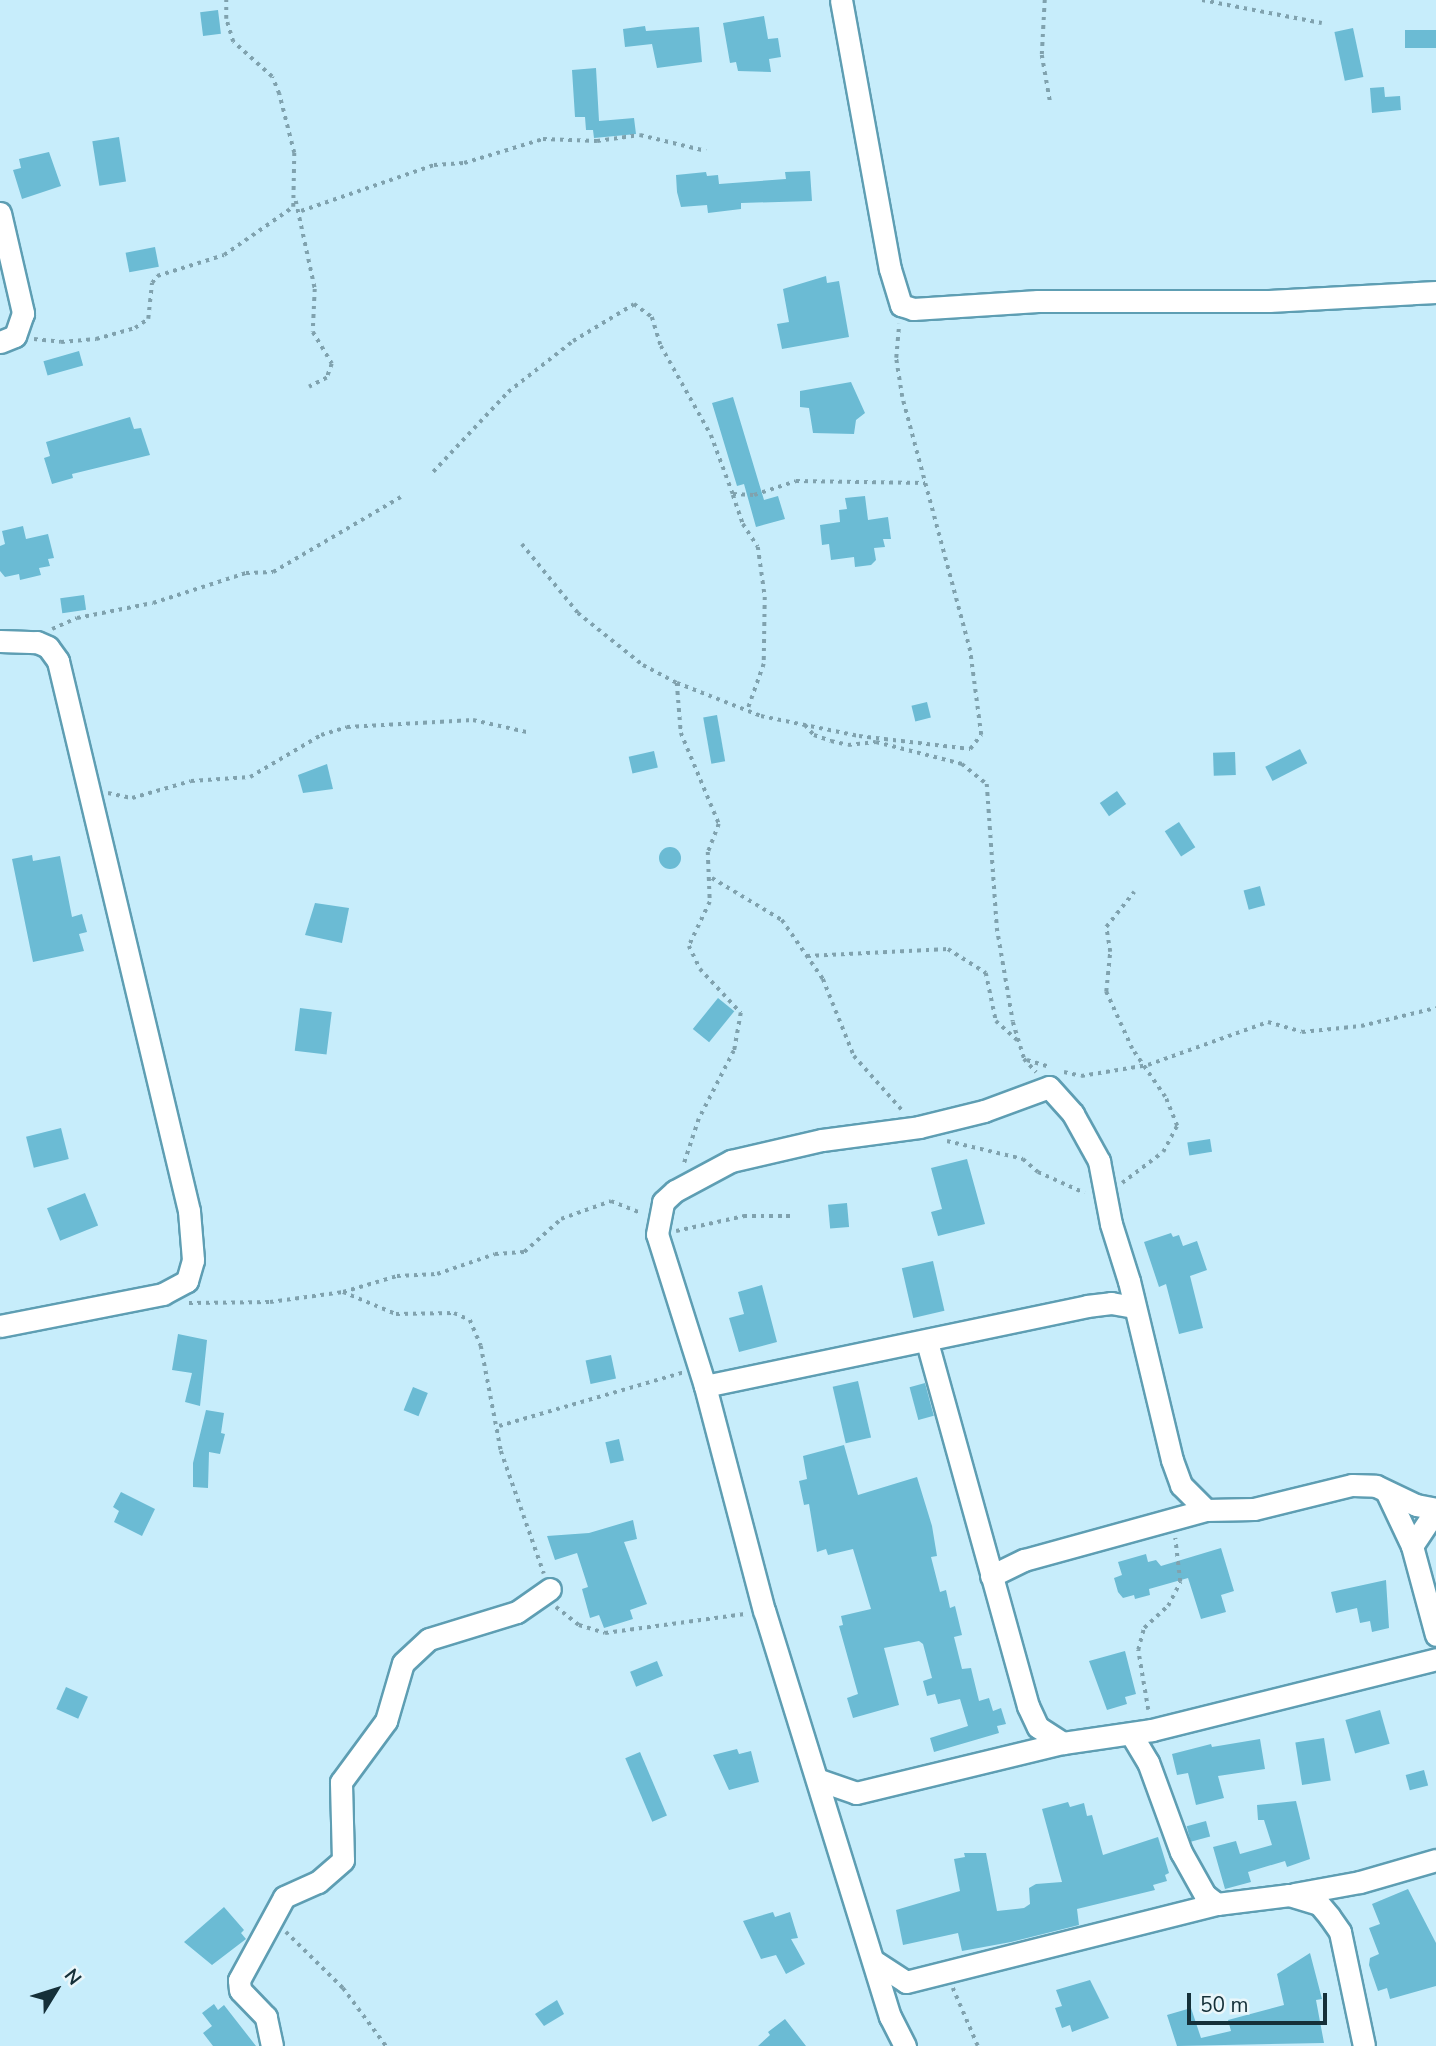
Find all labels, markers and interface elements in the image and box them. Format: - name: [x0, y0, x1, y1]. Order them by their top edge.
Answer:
- north arrow: [21, 1955, 91, 2025]
- text: N: [58, 1963, 87, 1991]
- scale bar: [1191, 1980, 1331, 2024]
- text: 50 m: [1200, 1991, 1249, 2019]

